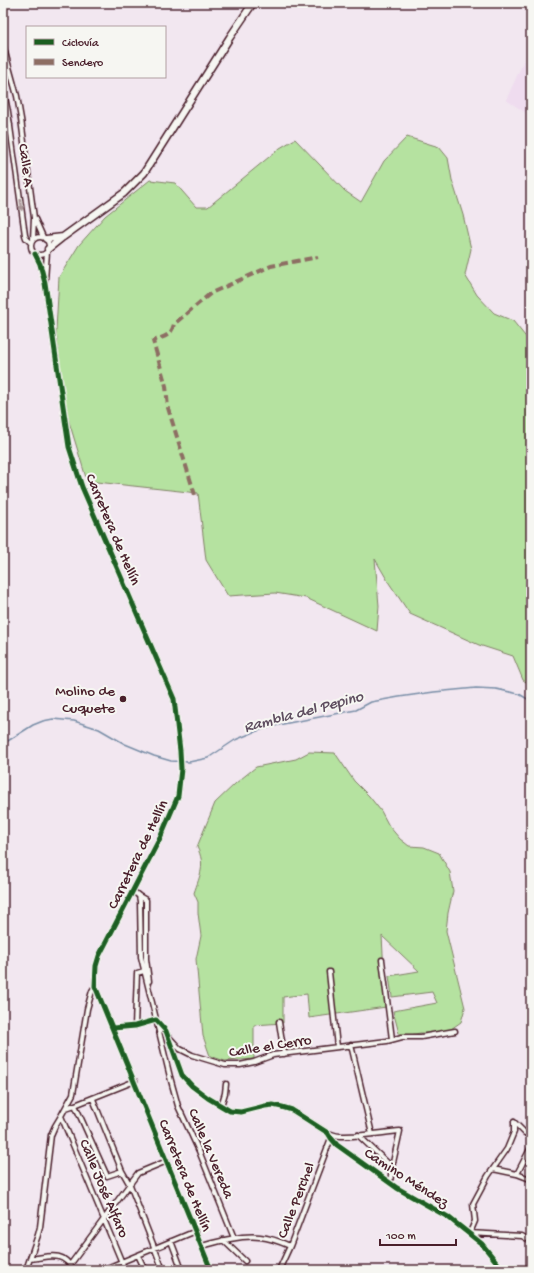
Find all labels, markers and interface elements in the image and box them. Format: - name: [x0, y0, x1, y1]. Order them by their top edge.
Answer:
- legend: [26, 26, 166, 78]
- text: Ciclovía: [62, 37, 99, 51]
- text: Sendero: [62, 57, 103, 71]
- street label: Calle A: [13, 143, 37, 189]
- one-way arrow: [18, 199, 24, 211]
- street label: Carretera de Hellín: [81, 471, 144, 588]
- place label: Molino de Cuquete: [55, 683, 115, 718]
- water label: Rambla del Pepino: [242, 688, 366, 738]
- marker: Molino de Cuquete: [118, 694, 128, 704]
- street label: Carretera de Hellín: [105, 797, 173, 912]
- street label: Calle el Cerro: [228, 1032, 313, 1062]
- street label: Calle la Vereda: [183, 1106, 237, 1202]
- street label: Carretera de Hellín: [153, 1117, 215, 1234]
- street label: Calle José Alfaro: [74, 1137, 132, 1241]
- street label: Camino Méndez: [360, 1145, 452, 1213]
- street label: Calle Perchel: [274, 1160, 320, 1241]
- scale bar: [380, 1221, 456, 1247]
- text: 100 m: [385, 1230, 416, 1244]

